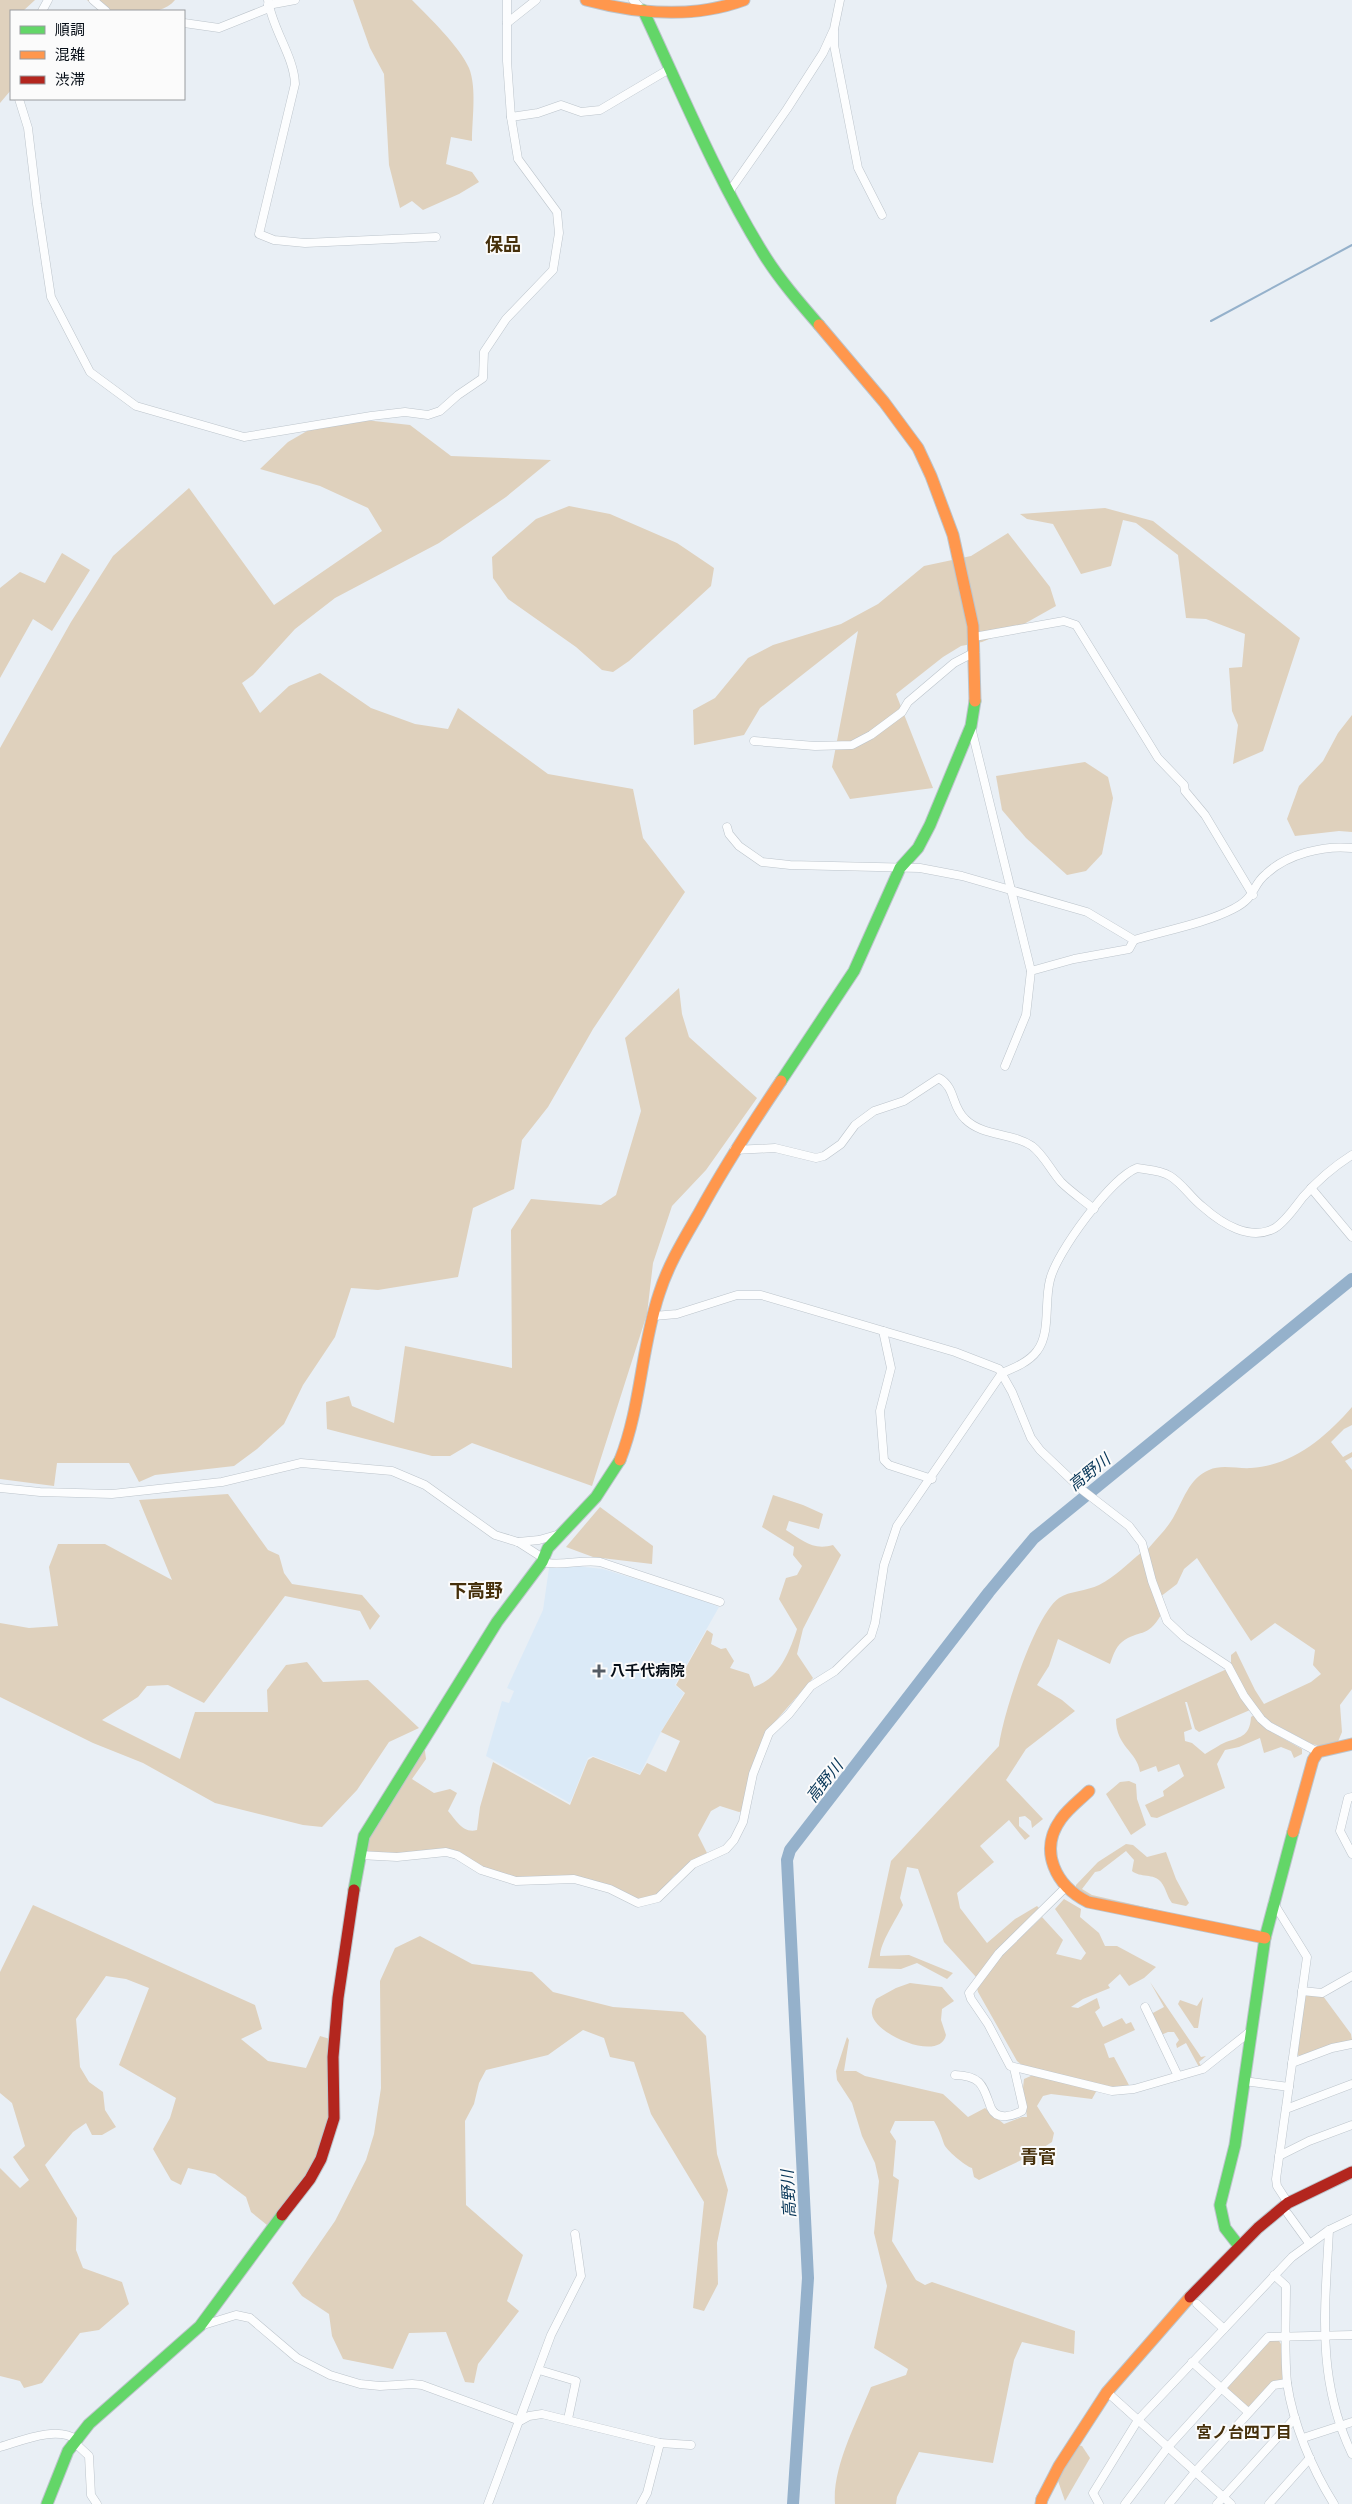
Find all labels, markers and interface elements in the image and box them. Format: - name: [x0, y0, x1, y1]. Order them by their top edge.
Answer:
- legend: [10, 10, 185, 100]
- text: 順調: [55, 21, 85, 39]
- text: 混雑: [55, 46, 85, 64]
- text: 渋滞: [55, 71, 85, 89]
- district label: 保品: [485, 234, 521, 256]
- water label: 高野川: [1065, 1449, 1116, 1496]
- district label: 下高野: [449, 1580, 503, 1602]
- place label: 八千代病院: [610, 1662, 685, 1680]
- marker: 八千代病院: [592, 1664, 606, 1678]
- water label: 高野川: [802, 1755, 849, 1807]
- district label: 青菅: [1020, 2146, 1056, 2168]
- water label: 高野川: [778, 2167, 800, 2218]
- district label: 宮ノ台四丁目: [1196, 2423, 1292, 2443]

